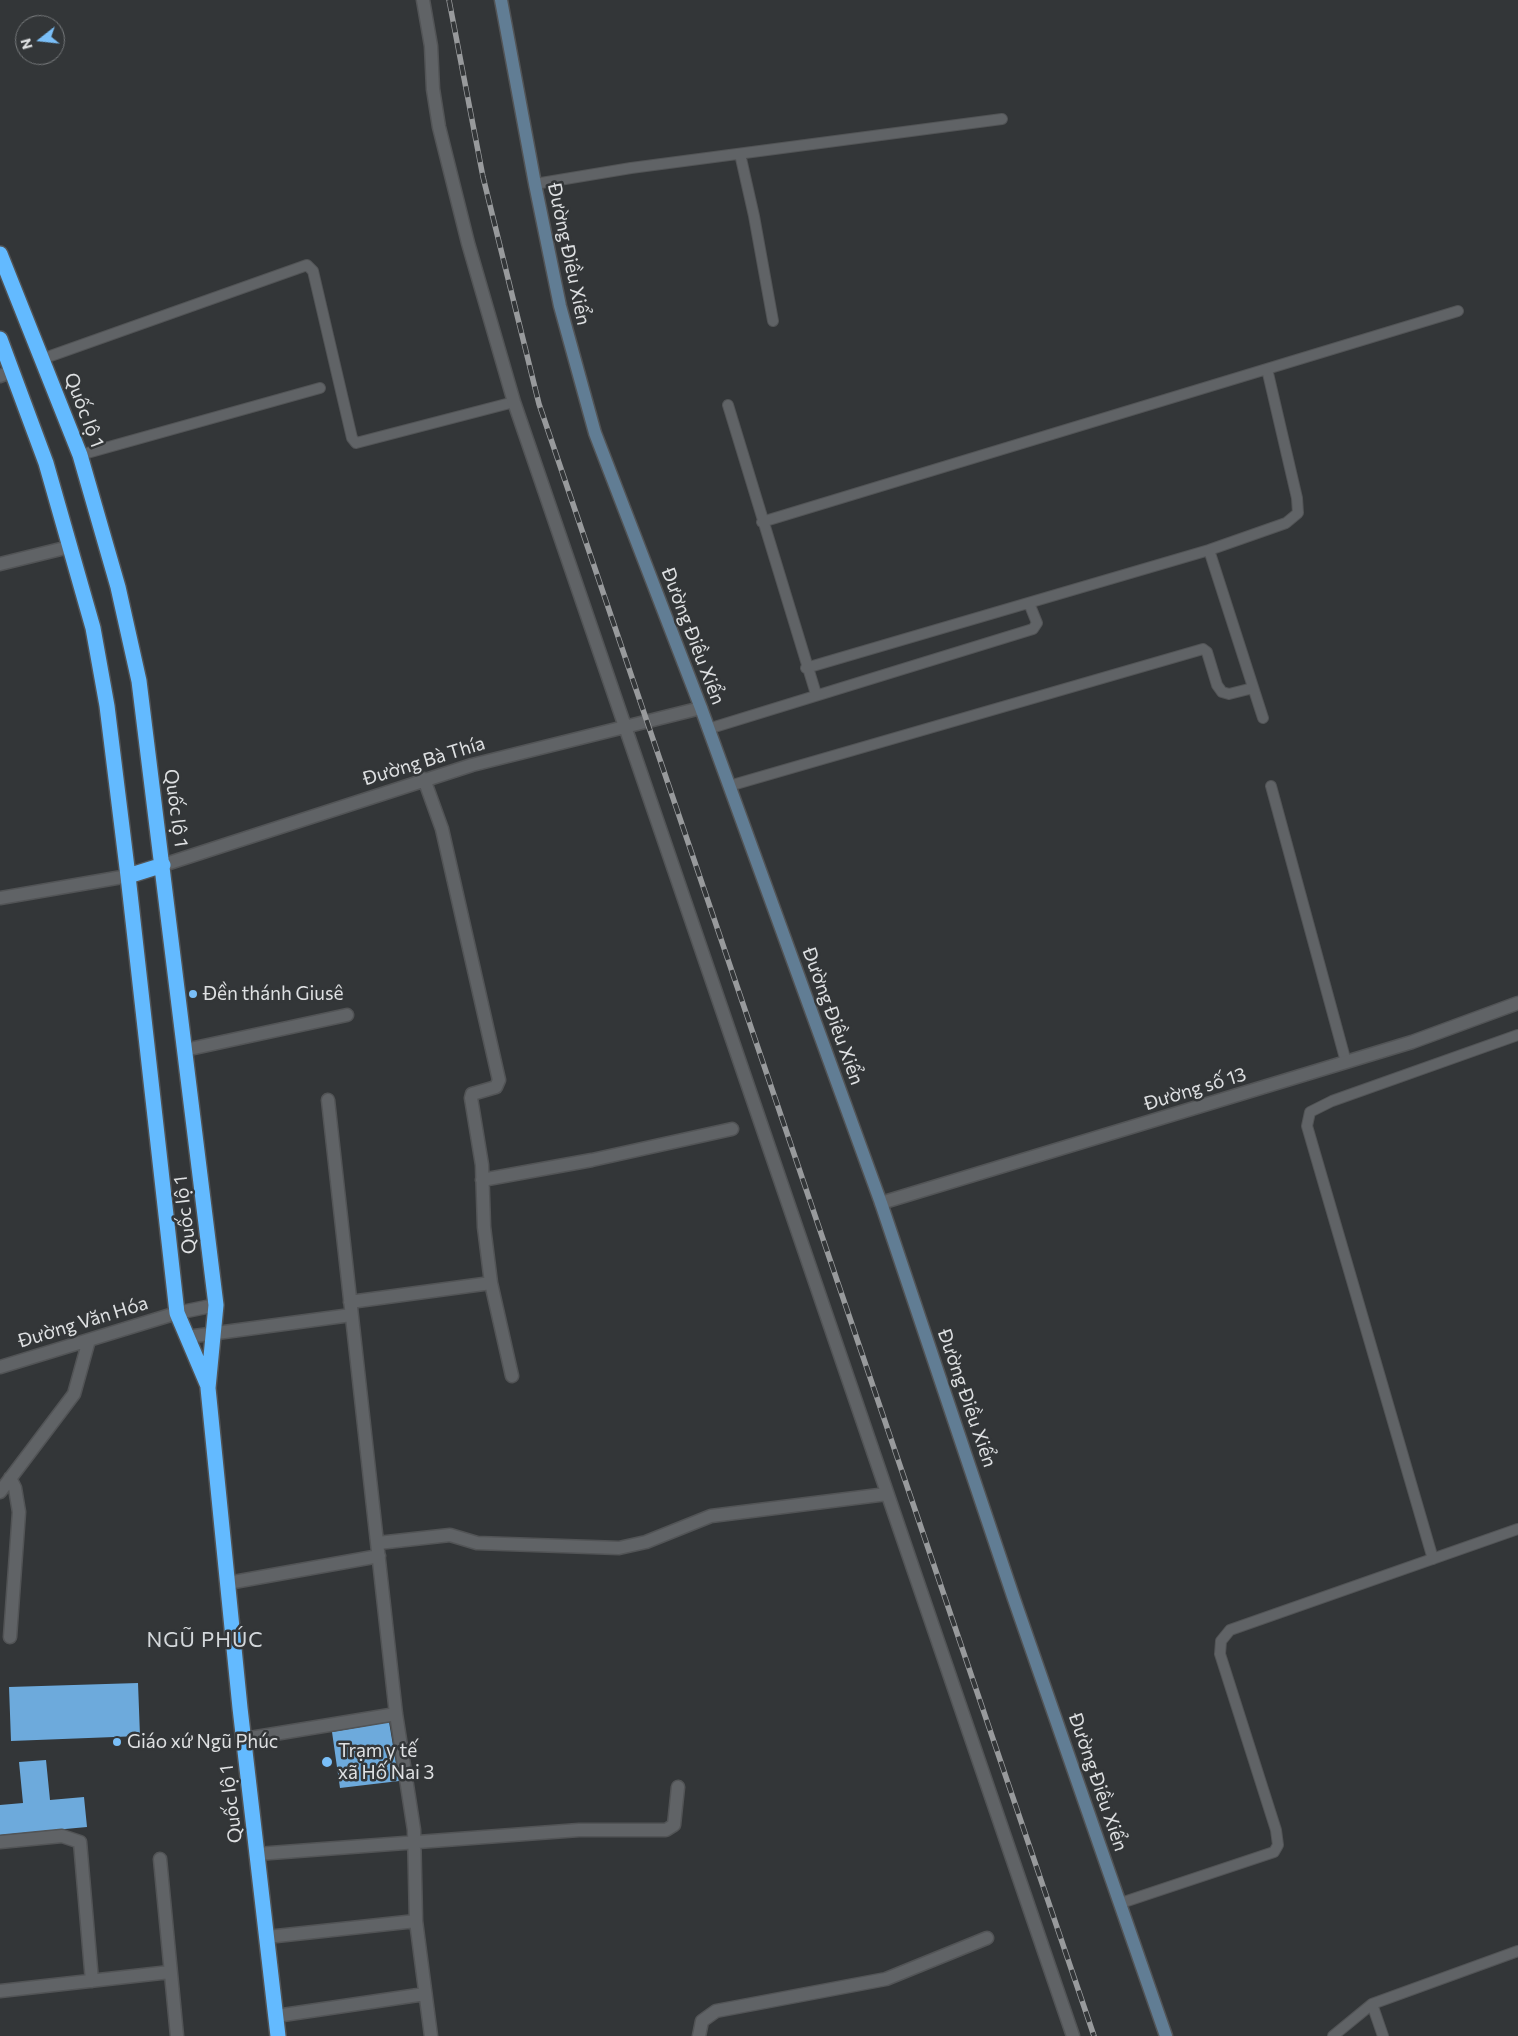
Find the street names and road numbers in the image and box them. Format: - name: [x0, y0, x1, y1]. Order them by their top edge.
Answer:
- street label: Đường Điều Xiển: [543, 181, 595, 327]
- street label: Quốc lộ 1: [59, 369, 109, 451]
- street label: Đường Điều Xiển: [656, 564, 730, 708]
- street label: Đường Bà Thía: [360, 732, 488, 790]
- street label: Quốc lộ 1: [159, 768, 193, 848]
- street label: Đường Điều Xiển: [798, 944, 868, 1088]
- street label: Đường số 13: [1141, 1063, 1249, 1115]
- street label: Quốc lộ 1: [169, 1175, 201, 1255]
- street label: Đường Văn Hóa: [15, 1291, 151, 1353]
- street label: Đường Điều Xiển: [933, 1326, 1001, 1470]
- street label: Đường Điều Xiển: [1064, 1710, 1132, 1854]
- street label: Quốc lộ 1: [215, 1764, 247, 1844]

